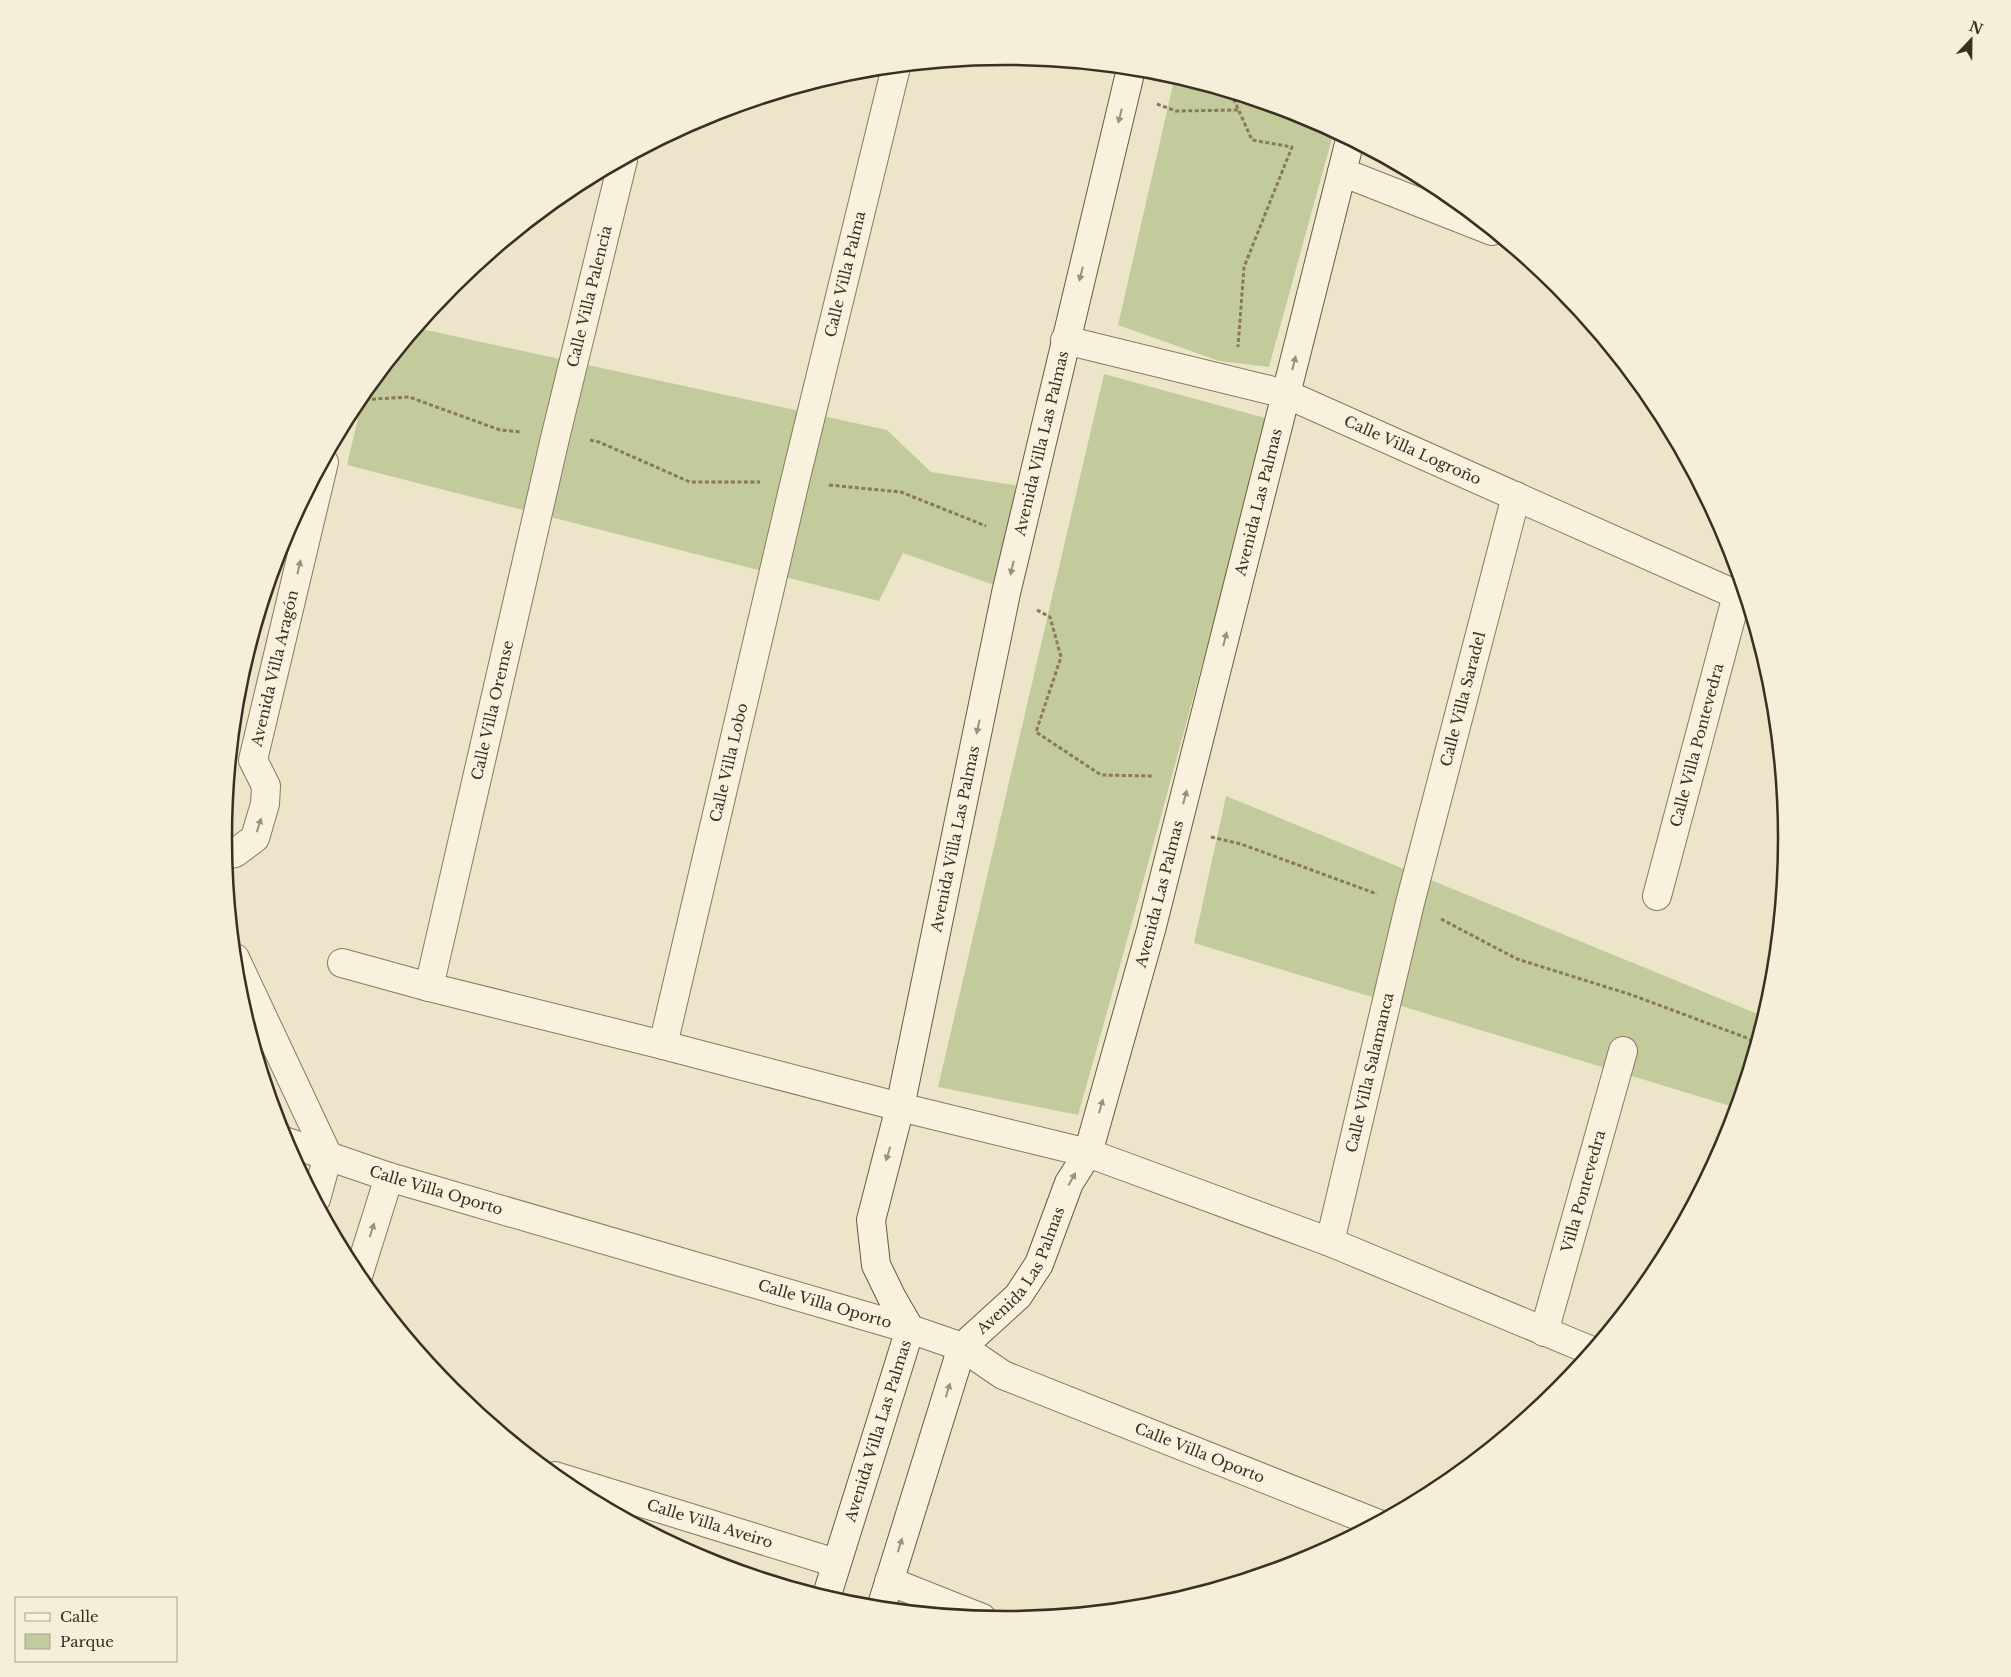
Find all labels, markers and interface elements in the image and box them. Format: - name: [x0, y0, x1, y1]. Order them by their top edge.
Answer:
- north arrow: [1946, 15, 1996, 65]
- text: N: [1966, 17, 1985, 39]
- one-way arrow: [1116, 109, 1124, 124]
- street label: Calle Villa Palma: [820, 208, 870, 339]
- street label: Calle Villa Palencia: [563, 223, 616, 369]
- one-way arrow: [1077, 266, 1085, 281]
- street label: Avenida Villa Las Palmas: [1010, 349, 1073, 539]
- one-way arrow: [1290, 355, 1298, 370]
- street label: Calle Villa Logroño: [1341, 411, 1484, 489]
- street label: Avenida Las Palmas: [1230, 426, 1286, 579]
- one-way arrow: [295, 559, 303, 574]
- one-way arrow: [1008, 561, 1016, 576]
- street label: Avenida Villa Aragón: [246, 588, 302, 749]
- street label: Calle Villa Saradel: [1436, 629, 1489, 768]
- one-way arrow: [1221, 632, 1229, 647]
- street label: Calle Villa Oremse: [467, 638, 517, 782]
- street label: Calle Villa Pontevedra: [1666, 661, 1728, 829]
- street label: Calle Villa Lobo: [705, 701, 752, 824]
- one-way arrow: [974, 720, 982, 736]
- street label: Avenida Villa Las Palmas: [926, 744, 983, 935]
- one-way arrow: [1181, 789, 1189, 804]
- one-way arrow: [255, 817, 263, 832]
- street label: Avenida Las Palmas: [1131, 818, 1187, 970]
- street label: Calle Villa Salamanca: [1341, 990, 1398, 1154]
- one-way arrow: [1097, 1098, 1105, 1113]
- street label: Villa Pontevedra: [1557, 1127, 1609, 1256]
- one-way arrow: [883, 1147, 891, 1162]
- street label: Calle Villa Oporto: [367, 1161, 505, 1219]
- one-way arrow: [1067, 1173, 1076, 1186]
- street label: Avenida Las Palmas: [972, 1204, 1068, 1339]
- one-way arrow: [369, 1222, 377, 1237]
- street label: Calle Villa Oporto: [756, 1275, 894, 1332]
- street label: Avenida Villa Las Palmas: [840, 1337, 915, 1525]
- one-way arrow: [945, 1382, 953, 1397]
- street label: Calle Villa Oporto: [1132, 1418, 1268, 1487]
- street label: Calle Villa Aveiro: [645, 1495, 775, 1552]
- one-way arrow: [897, 1537, 905, 1552]
- legend: [15, 1597, 178, 1662]
- text: Calle: [60, 1607, 99, 1626]
- text: Parque: [60, 1632, 114, 1651]

